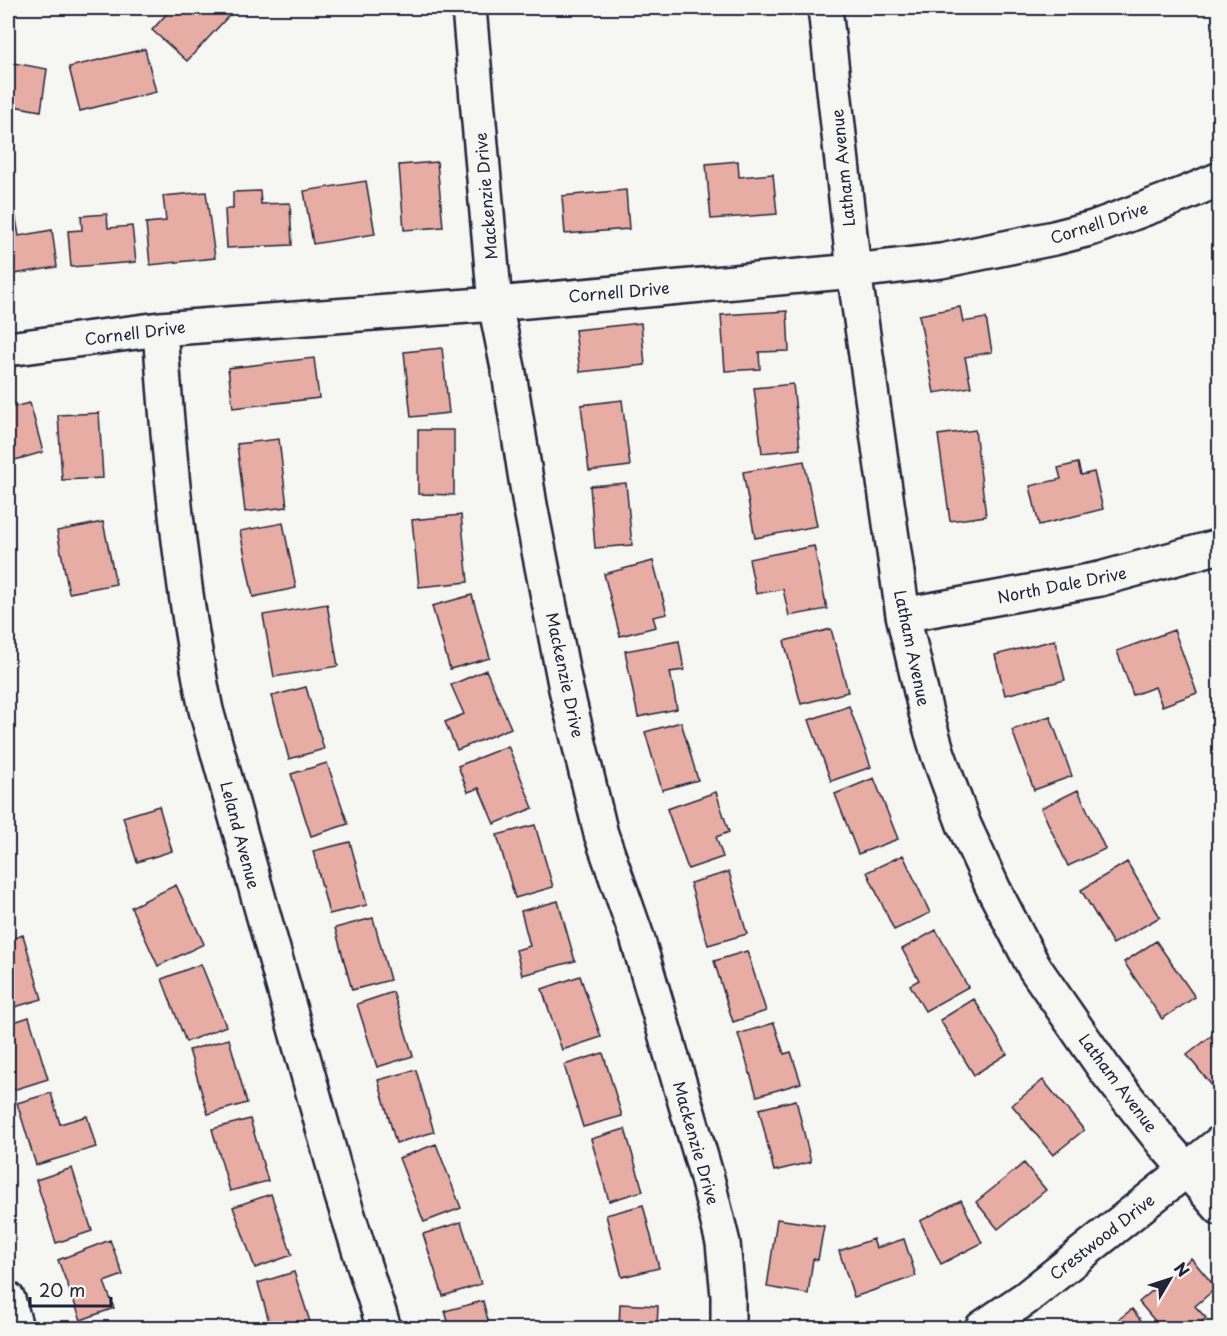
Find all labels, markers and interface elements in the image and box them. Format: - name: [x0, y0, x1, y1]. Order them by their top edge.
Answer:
- street label: Latham Avenue: [824, 108, 860, 228]
- street label: Mackenzie Drive: [468, 132, 503, 261]
- street label: Cornell Drive: [1047, 195, 1151, 249]
- street label: Cornell Drive: [567, 275, 670, 307]
- street label: Cornell Drive: [83, 314, 187, 350]
- street label: North Dale Drive: [995, 560, 1128, 608]
- street label: Latham Avenue: [889, 588, 937, 708]
- street label: Mackenzie Drive: [541, 610, 591, 740]
- street label: Leland Avenue: [215, 778, 267, 891]
- street label: Latham Avenue: [1074, 1028, 1164, 1137]
- street label: Mackenzie Drive: [668, 1078, 726, 1207]
- street label: Crestwood Drive: [1044, 1187, 1159, 1285]
- north arrow: [1140, 1249, 1200, 1309]
- text: N: [1169, 1256, 1196, 1281]
- scale bar: [30, 1270, 111, 1308]
- text: 20 m: [39, 1276, 85, 1303]

